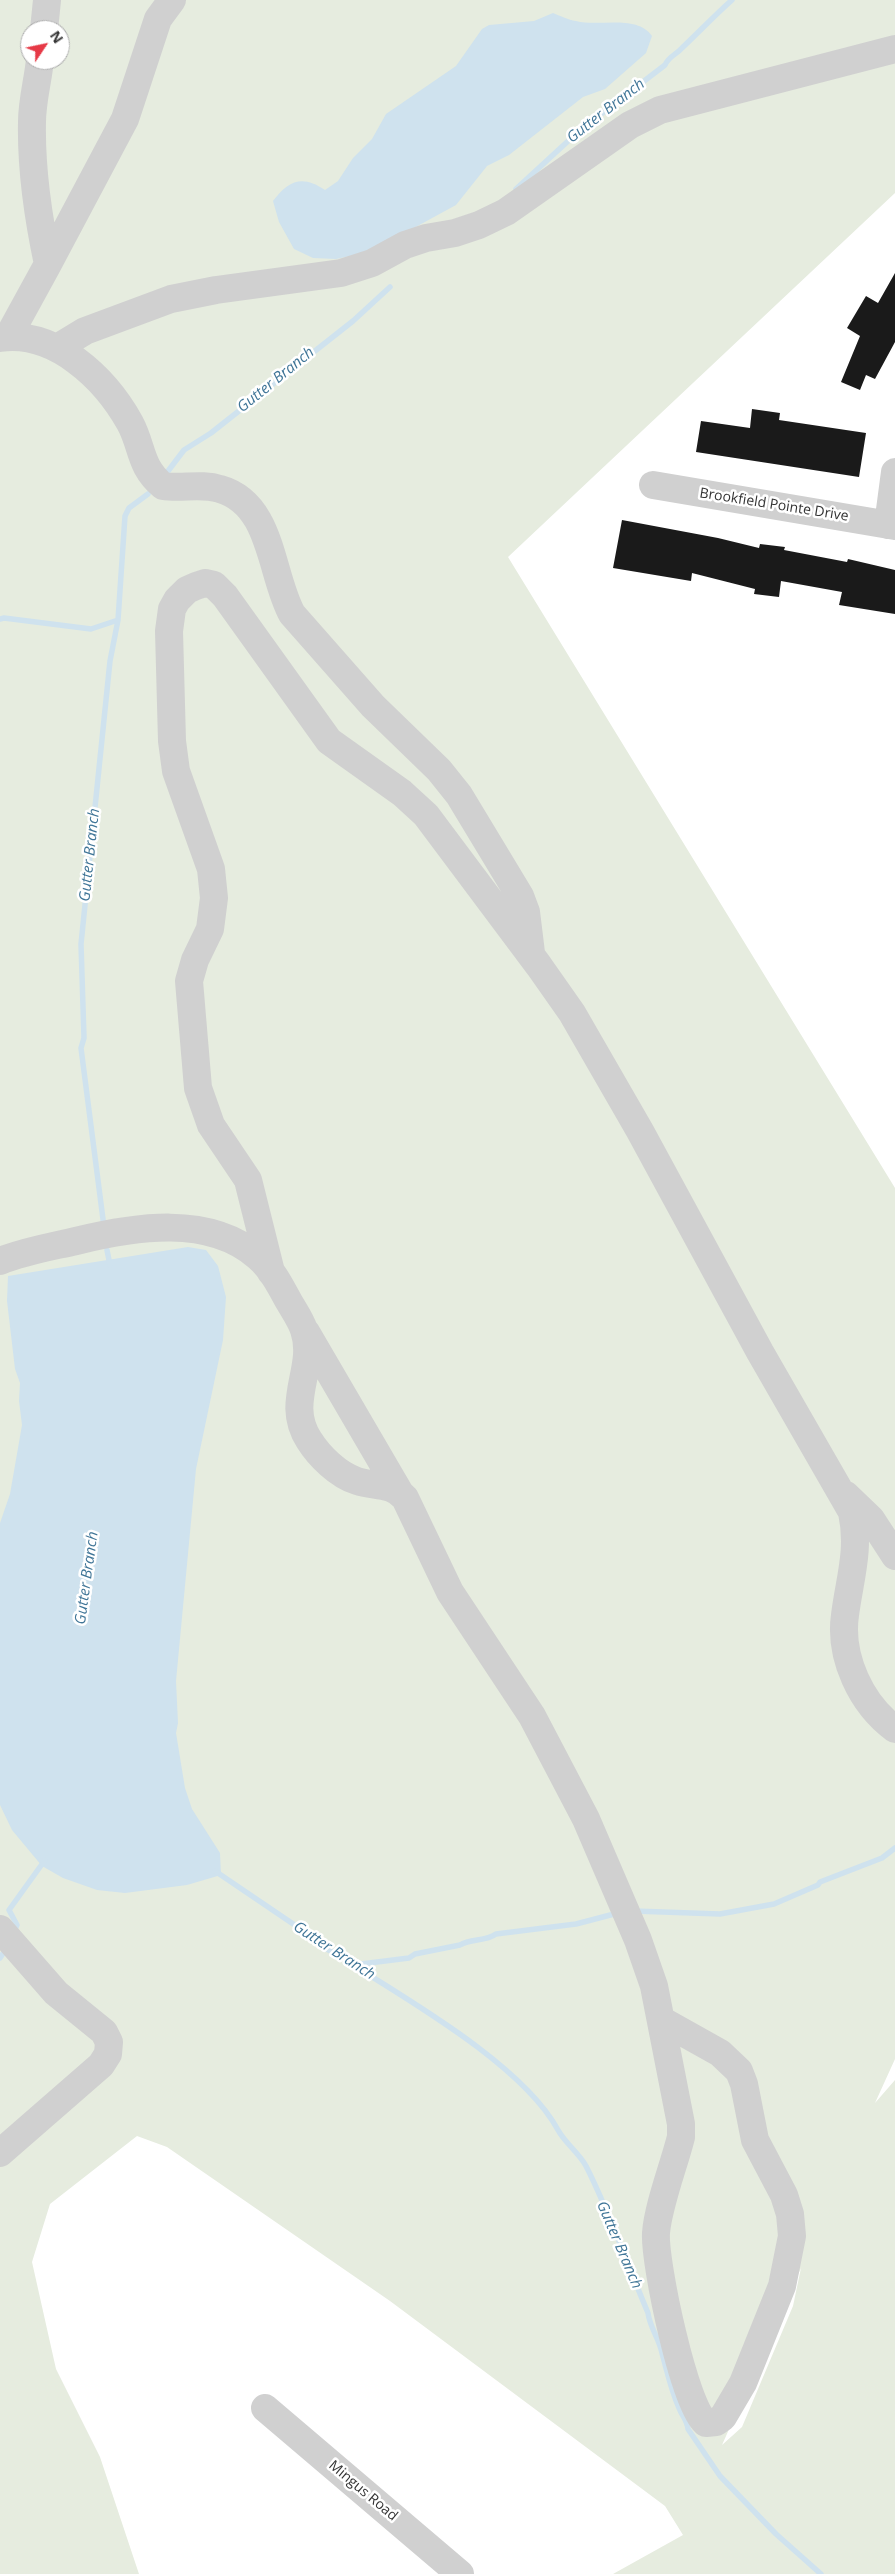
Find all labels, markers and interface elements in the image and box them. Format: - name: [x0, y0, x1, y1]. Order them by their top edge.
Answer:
- north arrow: [20, 20, 70, 70]
- text: N: [46, 27, 68, 47]
- water label: Gutter Branch: [564, 75, 648, 147]
- water label: Gutter Branch: [234, 344, 318, 416]
- street label: Brookfield Pointe Drive: [698, 485, 850, 525]
- water label: Gutter Branch: [76, 808, 104, 902]
- water label: Gutter Branch: [72, 1530, 102, 1626]
- water label: Gutter Branch: [290, 1918, 378, 1984]
- water label: Gutter Branch: [592, 2198, 646, 2292]
- street label: Mingus Road: [325, 2457, 401, 2525]

